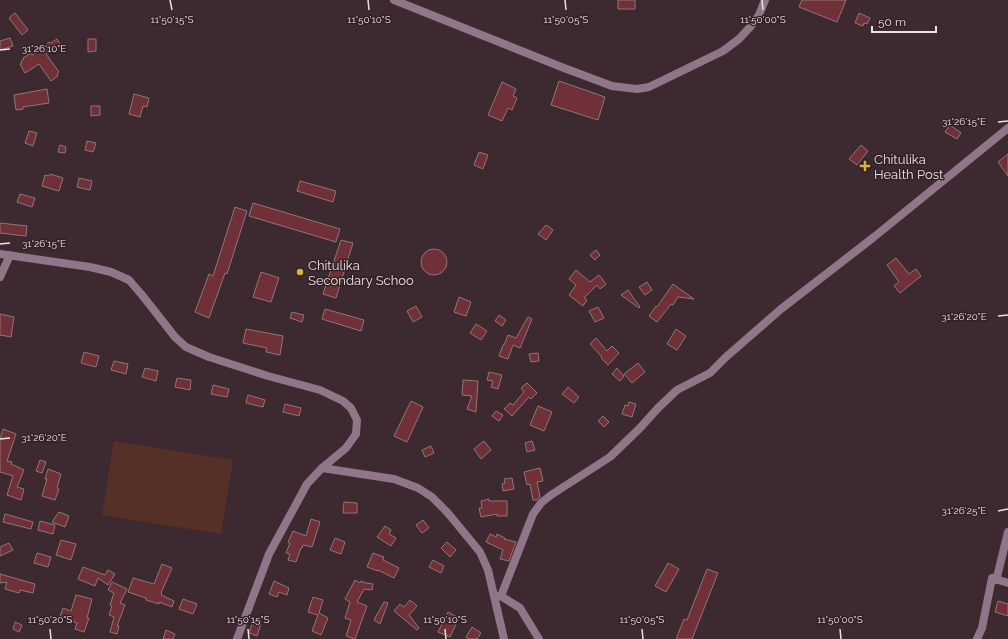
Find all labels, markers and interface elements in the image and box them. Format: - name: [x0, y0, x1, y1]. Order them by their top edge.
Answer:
- scale bar: [872, 8, 936, 34]
- text: 11°50'15"S: [150, 14, 194, 25]
- text: 11°50'10"S: [347, 14, 391, 25]
- text: 11°50'05"S: [544, 14, 588, 25]
- text: 11°50'00"S: [740, 14, 786, 25]
- text: 50 m: [878, 15, 906, 29]
- text: 31°26'10"E: [22, 43, 66, 54]
- text: 31°26'15"E: [942, 116, 986, 127]
- place label: Chitulika Health Post: [874, 152, 944, 182]
- marker: Chitulika Health Post: [859, 160, 871, 172]
- text: 31°26'15"E: [22, 238, 66, 249]
- place label: Chitulika Secondary Schoo: [308, 258, 414, 288]
- marker: Chitulika Secondary Schoo: [295, 267, 305, 277]
- text: 31°26'20"E: [941, 311, 987, 322]
- text: 31°26'20"E: [21, 432, 67, 443]
- text: 31°26'25"E: [942, 505, 986, 516]
- text: 11°50'20"S: [28, 614, 72, 625]
- text: 11°50'15"S: [226, 614, 270, 625]
- text: 11°50'10"S: [423, 614, 467, 625]
- text: 11°50'05"S: [620, 614, 664, 625]
- text: 11°50'00"S: [817, 614, 863, 625]

